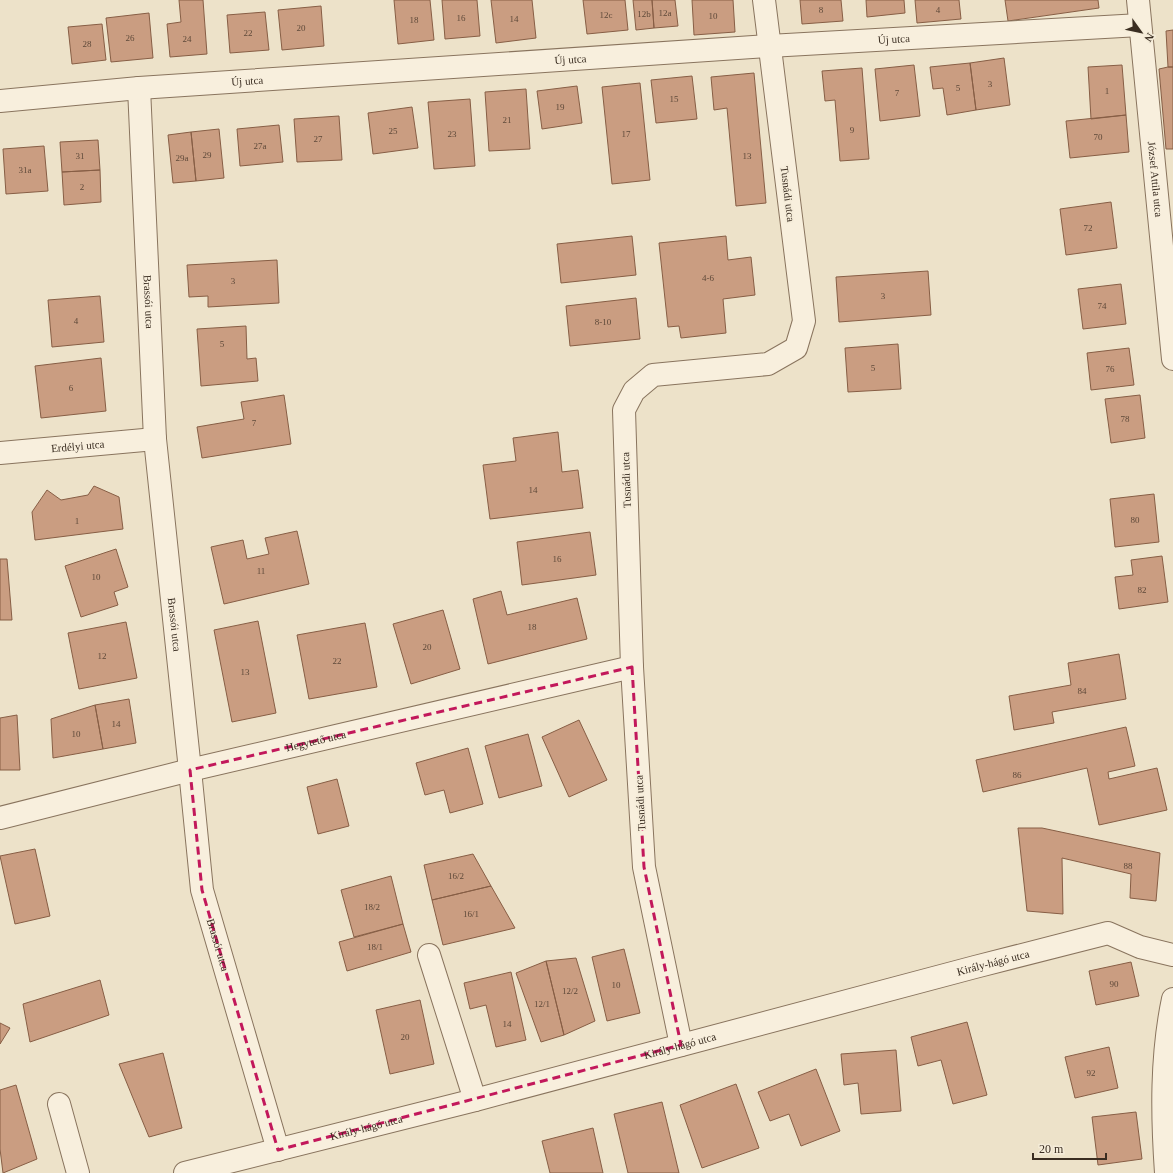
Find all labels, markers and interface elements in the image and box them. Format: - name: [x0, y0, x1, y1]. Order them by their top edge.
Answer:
- house number: 8: [819, 5, 824, 15]
- house number: 4: [936, 5, 941, 15]
- house number: 12a: [659, 8, 672, 18]
- house number: 12b: [637, 9, 651, 19]
- house number: 12c: [600, 10, 613, 20]
- house number: 10: [709, 11, 718, 21]
- north arrow: [1121, 12, 1161, 52]
- house number: 16: [457, 13, 466, 23]
- house number: 14: [510, 14, 519, 24]
- house number: 18: [410, 15, 419, 25]
- house number: 20: [297, 23, 306, 33]
- house number: 22: [244, 28, 253, 38]
- text: N: [1142, 31, 1157, 44]
- street label: Új utca: [877, 32, 910, 46]
- house number: 26: [126, 33, 135, 43]
- house number: 24: [183, 34, 192, 44]
- house number: 28: [83, 39, 92, 49]
- street label: Új utca: [554, 52, 587, 66]
- street label: Új utca: [231, 74, 264, 88]
- house number: 3: [988, 79, 993, 89]
- house number: 5: [956, 83, 961, 93]
- house number: 1: [1105, 86, 1109, 96]
- house number: 7: [895, 88, 900, 98]
- house number: 15: [670, 94, 679, 104]
- house number: 19: [556, 102, 565, 112]
- house number: 21: [503, 115, 512, 125]
- house number: 9: [850, 125, 855, 135]
- house number: 25: [389, 126, 398, 136]
- house number: 23: [448, 129, 457, 139]
- house number: 17: [622, 129, 631, 139]
- house number: 70: [1094, 132, 1103, 142]
- house number: 27: [314, 134, 323, 144]
- house number: 27a: [254, 141, 267, 151]
- street label: József Attila utca: [1146, 141, 1165, 218]
- house number: 29: [203, 150, 212, 160]
- house number: 31: [76, 151, 85, 161]
- house number: 13: [743, 151, 752, 161]
- house number: 29a: [176, 153, 189, 163]
- house number: 31a: [19, 165, 32, 175]
- street label: Tusnádi utca: [779, 165, 797, 223]
- house number: 2: [80, 182, 84, 192]
- house number: 72: [1084, 223, 1093, 233]
- house number: 4-6: [702, 273, 714, 283]
- street label: Brassói utca: [142, 274, 156, 329]
- house number: 3: [231, 276, 236, 286]
- house number: 3: [881, 291, 886, 301]
- house number: 74: [1098, 301, 1107, 311]
- house number: 4: [74, 316, 79, 326]
- house number: 8-10: [595, 317, 612, 327]
- house number: 5: [220, 339, 225, 349]
- house number: 5: [871, 363, 876, 373]
- house number: 76: [1106, 364, 1115, 374]
- house number: 6: [69, 383, 74, 393]
- house number: 78: [1121, 414, 1130, 424]
- house number: 7: [252, 418, 257, 428]
- street label: Erdélyi utca: [50, 438, 105, 454]
- street label: Tusnádi utca: [619, 452, 633, 508]
- house number: 14: [529, 485, 538, 495]
- house number: 80: [1131, 515, 1140, 525]
- house number: 1: [75, 516, 79, 526]
- house number: 16: [553, 554, 562, 564]
- house number: 11: [257, 566, 265, 576]
- house number: 10: [92, 572, 101, 582]
- house number: 82: [1138, 585, 1147, 595]
- street label: Brassói utca: [166, 597, 183, 652]
- house number: 18: [528, 622, 537, 632]
- house number: 20: [423, 642, 432, 652]
- house number: 12: [98, 651, 107, 661]
- house number: 22: [333, 656, 342, 666]
- house number: 13: [241, 667, 250, 677]
- house number: 84: [1078, 686, 1087, 696]
- house number: 14: [112, 719, 121, 729]
- street label: Hegytető utca: [284, 728, 347, 754]
- house number: 10: [72, 729, 81, 739]
- house number: 86: [1013, 770, 1022, 780]
- street label: Tusnádi utca: [633, 775, 647, 831]
- house number: 88: [1124, 861, 1133, 871]
- house number: 16/2: [448, 871, 464, 881]
- house number: 18/2: [364, 902, 380, 912]
- house number: 16/1: [463, 909, 479, 919]
- street label: Brassói utca: [205, 917, 231, 973]
- house number: 18/1: [367, 942, 383, 952]
- street label: Király-hágó utca: [956, 947, 1031, 978]
- house number: 90: [1110, 979, 1119, 989]
- house number: 10: [612, 980, 621, 990]
- house number: 12/2: [562, 986, 578, 996]
- house number: 12/1: [534, 999, 550, 1009]
- house number: 14: [503, 1019, 512, 1029]
- street label: Király-hágó utca: [642, 1030, 717, 1061]
- house number: 20: [401, 1032, 410, 1042]
- house number: 92: [1087, 1068, 1096, 1078]
- street label: Király-hágó utca: [329, 1112, 404, 1142]
- scale bar: [1033, 1135, 1106, 1161]
- text: 20 m: [1039, 1142, 1064, 1156]

